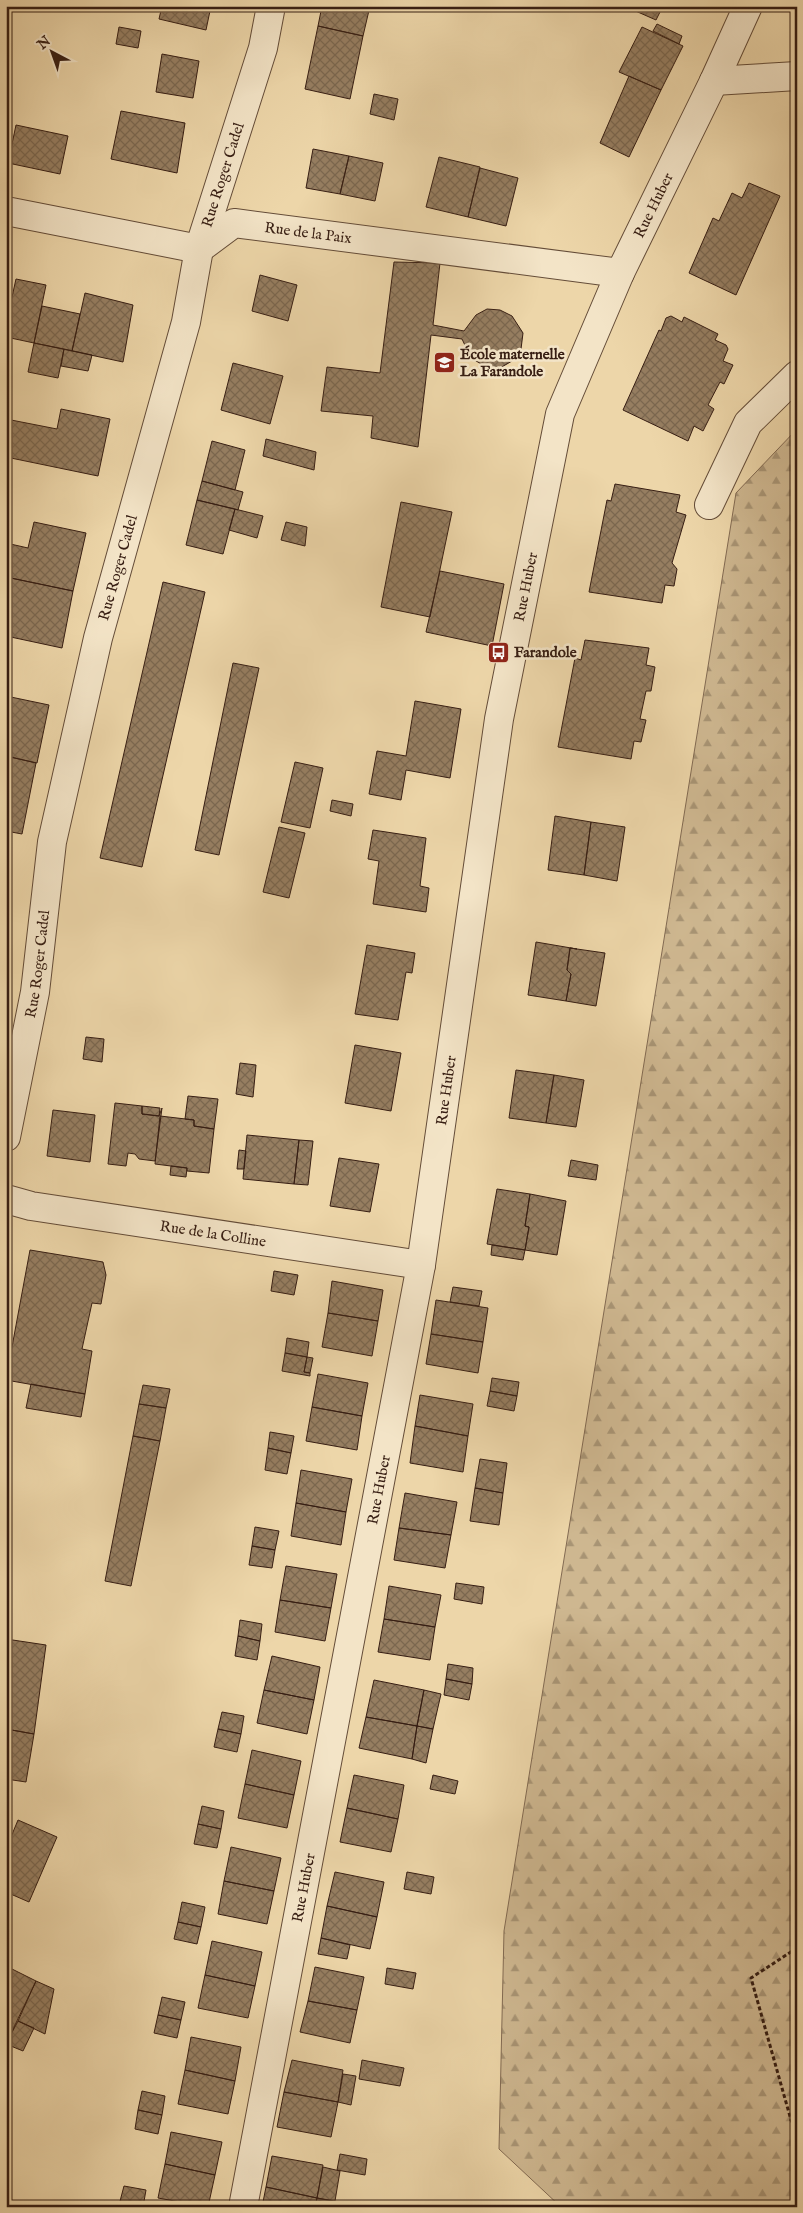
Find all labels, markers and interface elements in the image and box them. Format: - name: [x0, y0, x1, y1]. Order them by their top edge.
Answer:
- north arrow: [28, 28, 78, 78]
- text: N: [33, 32, 55, 54]
- street label: Rue Roger Cadel: [197, 119, 248, 230]
- street label: Rue Huber: [629, 169, 677, 241]
- street label: Rue de la Paix: [263, 218, 353, 248]
- place label: École maternelle La Farandole: [460, 345, 565, 381]
- school or university icon: École maternelle La Farandole: [432, 351, 456, 375]
- street label: Rue Roger Cadel: [94, 512, 142, 623]
- street label: Rue Huber: [509, 550, 542, 623]
- bus stop icon: Farandole: [486, 640, 510, 664]
- place label: Farandole: [514, 643, 577, 662]
- street label: Rue Roger Cadel: [21, 908, 54, 1020]
- street label: Rue Huber: [432, 1054, 460, 1127]
- street label: Rue de la Colline: [159, 1216, 268, 1251]
- street label: Rue Huber: [363, 1453, 394, 1526]
- street label: Rue Huber: [287, 1851, 319, 1924]

